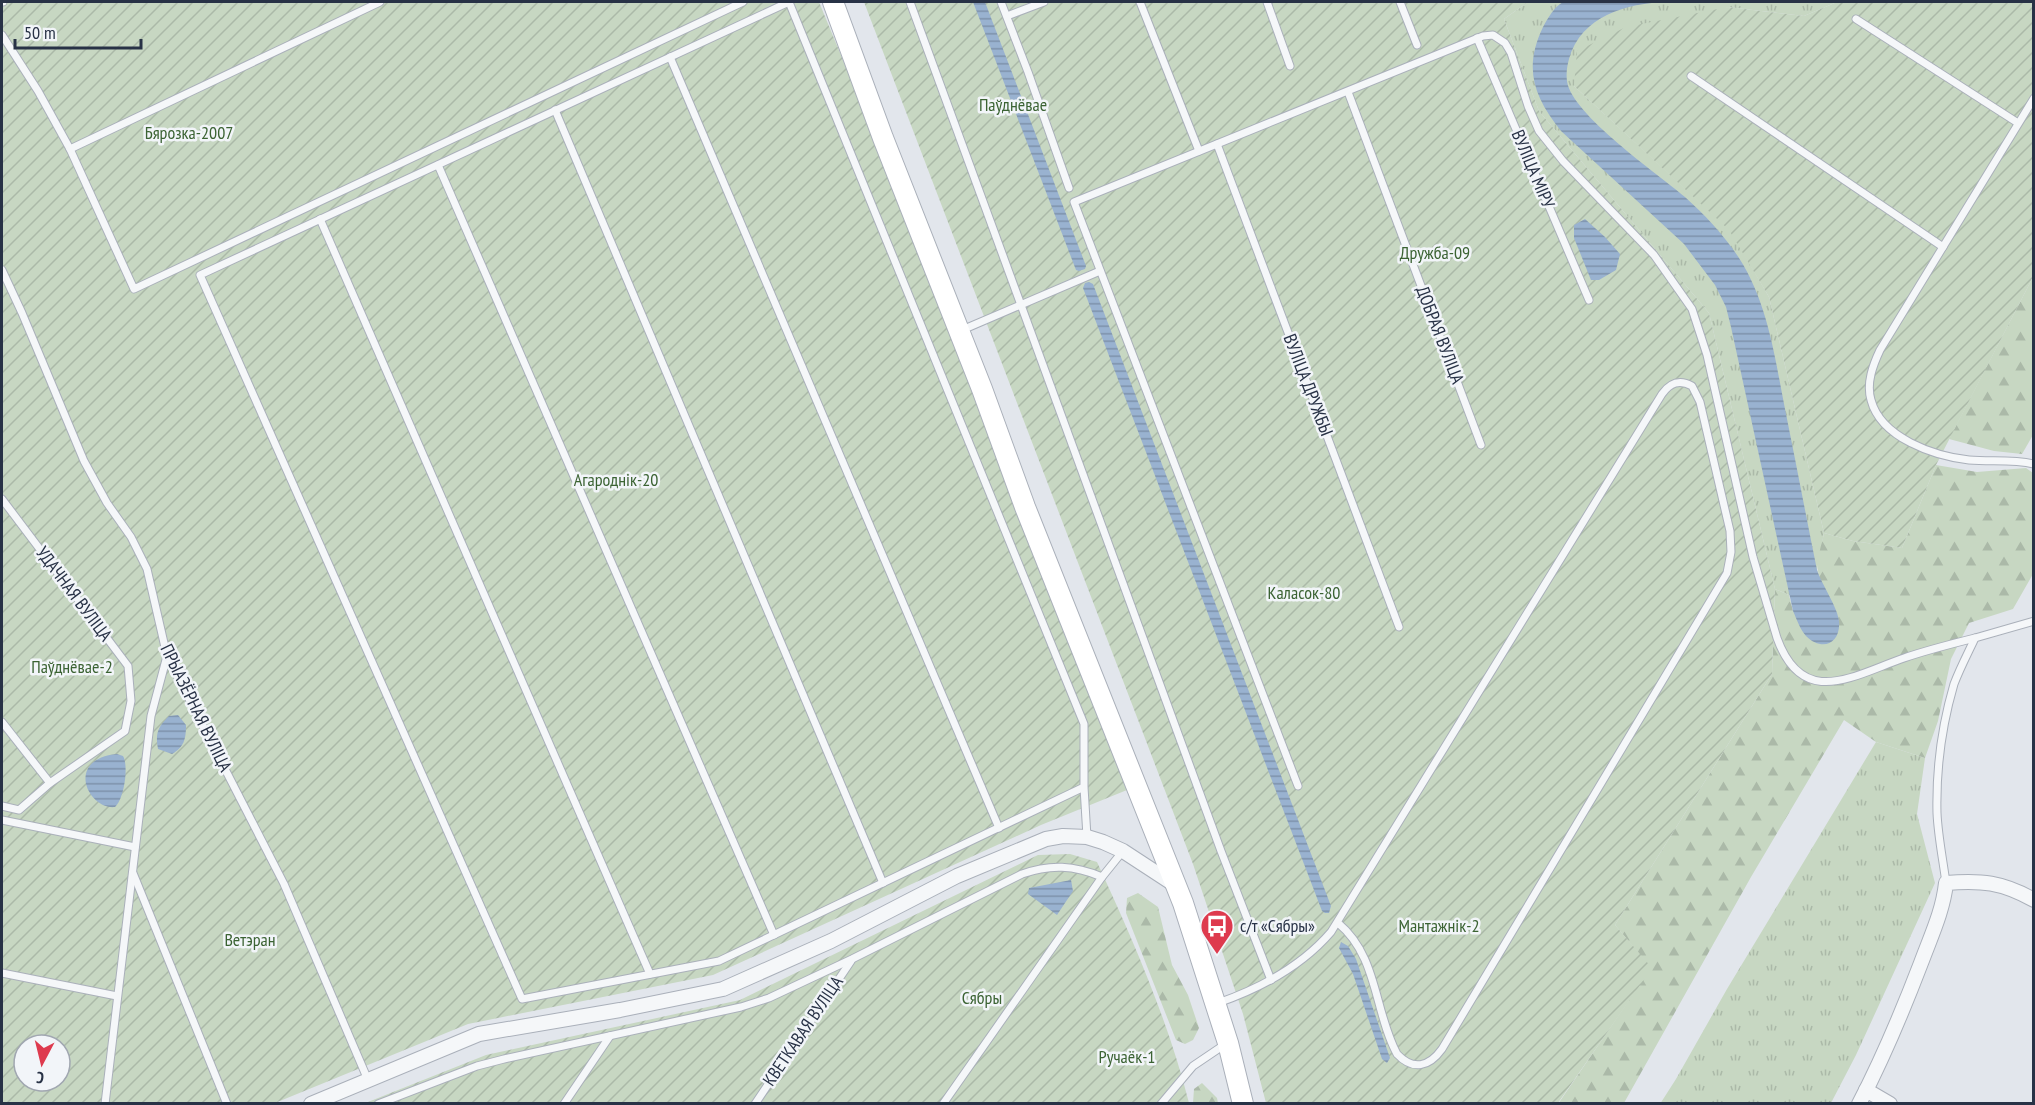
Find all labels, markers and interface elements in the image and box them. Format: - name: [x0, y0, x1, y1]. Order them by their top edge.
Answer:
- scale bar: [15, 12, 141, 50]
- text: 50 m: [24, 21, 56, 44]
- park label: Паўднёвае: [979, 93, 1047, 116]
- park label: Бярозка-2007: [145, 121, 233, 144]
- street label: ВУЛІЦА МІРУ: [1507, 126, 1561, 212]
- park label: Дружба-09: [1400, 241, 1470, 264]
- street label: ДОБРАЯ ВУЛІЦА: [1411, 283, 1470, 388]
- street label: ВУЛІЦА ДРУЖБЫ: [1278, 331, 1338, 439]
- park label: Агароднік-20: [574, 468, 658, 491]
- street label: УДАЧНАЯ ВУЛІЦА: [31, 542, 118, 646]
- park label: Каласок-80: [1268, 581, 1340, 604]
- street label: ПРЫАЗЁРНАЯ ВУЛІЦА: [156, 640, 238, 776]
- park label: Паўднёвае-2: [31, 655, 113, 678]
- bus stop icon: с/т «Сябры»: [1199, 908, 1235, 955]
- place label: с/т «Сябры»: [1240, 914, 1315, 937]
- park label: Мантажнік-2: [1398, 914, 1480, 937]
- park label: Ветэран: [224, 928, 276, 951]
- street label: КВЕТКАВАЯ ВУЛІЦА: [757, 971, 848, 1090]
- park label: Сябры: [962, 986, 1002, 1009]
- north arrow: [12, 1033, 72, 1093]
- park label: Ручаёк-1: [1099, 1045, 1155, 1068]
- text: С: [35, 1067, 45, 1088]

